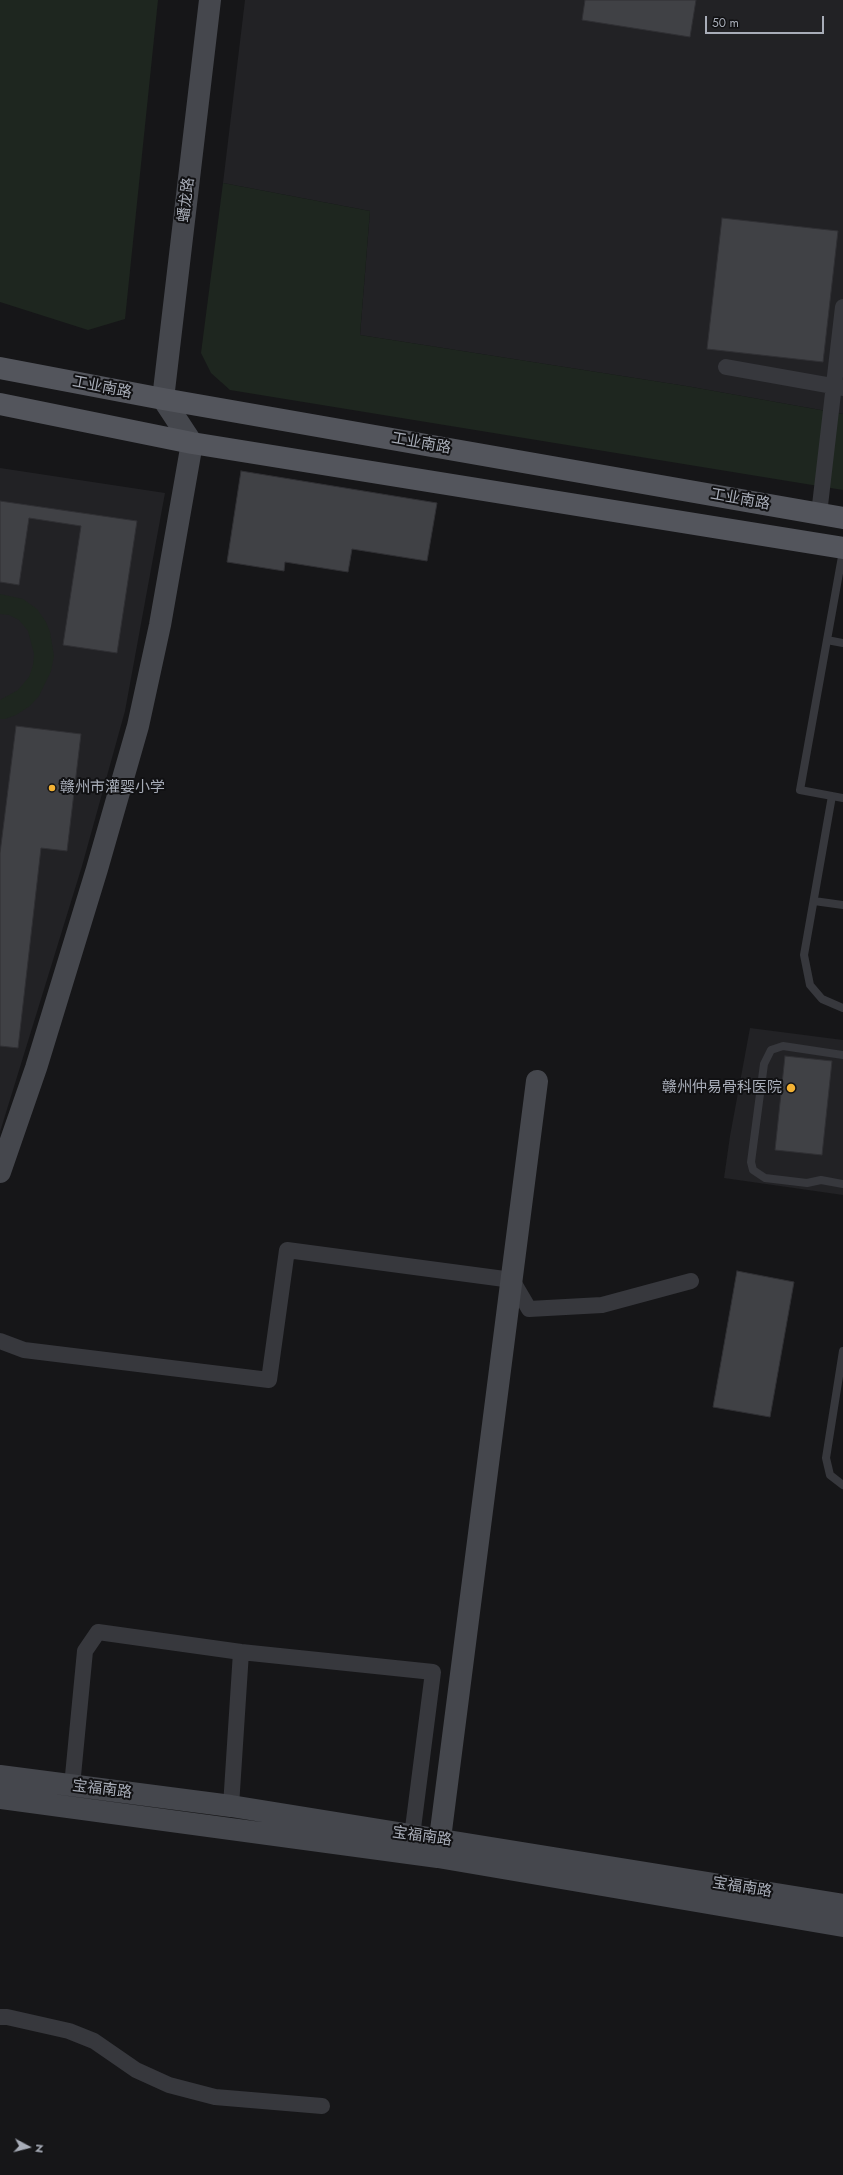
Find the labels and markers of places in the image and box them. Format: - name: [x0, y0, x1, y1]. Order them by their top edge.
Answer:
- place label: 赣州市灌婴小学: [60, 779, 165, 797]
- marker: 赣州市灌婴小学: [47, 783, 57, 793]
- place label: 赣州仲易骨科医院: [662, 1079, 782, 1097]
- marker: 赣州仲易骨科医院: [785, 1082, 797, 1094]

